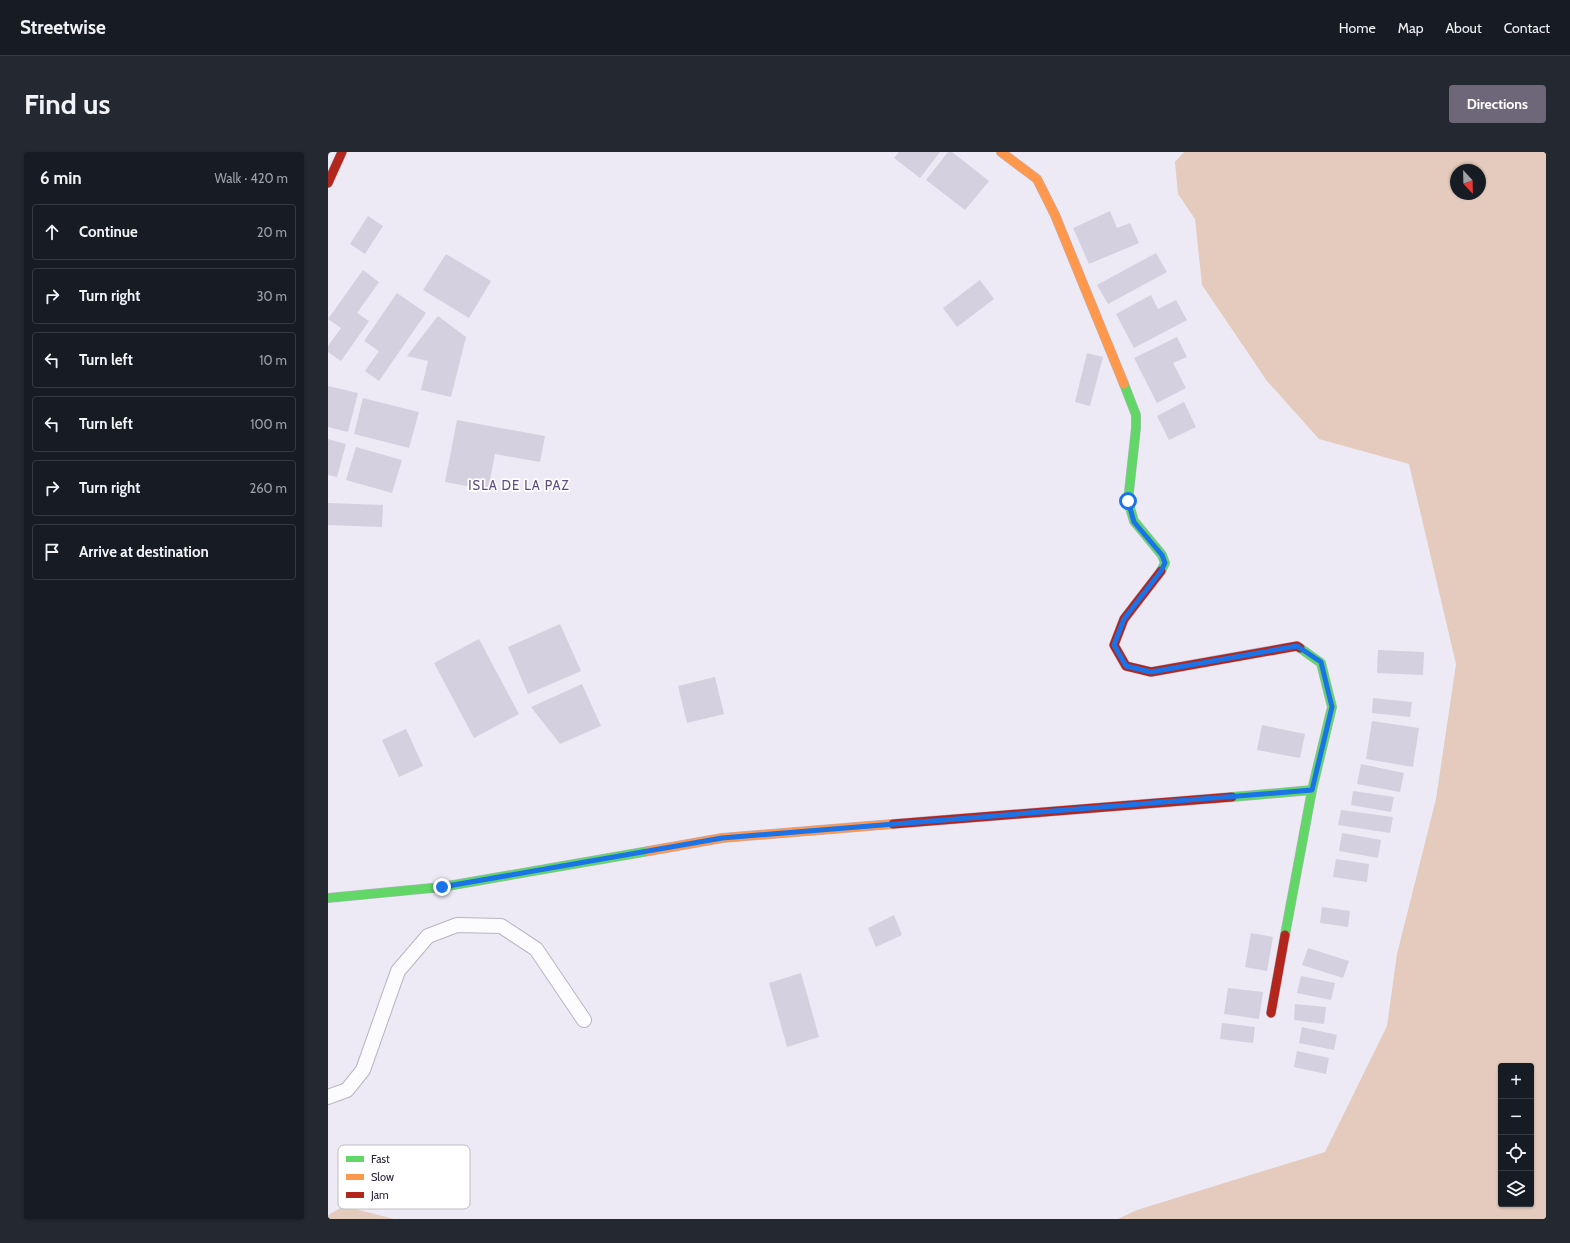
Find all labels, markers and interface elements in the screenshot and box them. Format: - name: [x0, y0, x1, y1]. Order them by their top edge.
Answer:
- text: Streetwise: [20, 16, 106, 39]
- text: Home: [1339, 19, 1376, 37]
- text: Map: [1398, 19, 1423, 37]
- text: About: [1445, 19, 1482, 37]
- text: Contact: [1504, 19, 1550, 37]
- button: Directions: [1449, 85, 1546, 123]
- text: Find us: [24, 87, 110, 121]
- north arrow: [1450, 164, 1486, 200]
- text: 6 min: [40, 168, 82, 188]
- text: Walk · 420 m: [214, 170, 288, 186]
- icon: ahead: [41, 221, 63, 243]
- text: Continue: [79, 223, 138, 241]
- text: 20 m: [257, 224, 287, 240]
- icon: right: [41, 285, 63, 307]
- text: Turn right: [79, 287, 140, 305]
- text: 30 m: [257, 288, 287, 304]
- icon: left: [41, 349, 63, 371]
- text: Turn left: [79, 351, 133, 369]
- text: 10 m: [259, 352, 287, 368]
- icon: left: [41, 413, 63, 435]
- text: Turn left: [79, 415, 133, 433]
- text: 100 m: [250, 416, 287, 432]
- icon: right: [41, 477, 63, 499]
- district label: ISLA DE LA PAZ: [468, 477, 570, 493]
- text: Turn right: [79, 479, 140, 497]
- text: 260 m: [249, 480, 287, 496]
- route start: [1119, 492, 1137, 510]
- icon: arrive: [41, 541, 63, 563]
- text: Arrive at destination: [79, 543, 209, 561]
- route end: [433, 878, 451, 896]
- map controls: [1498, 1063, 1534, 1207]
- button: +: [1498, 1063, 1534, 1099]
- button: −: [1498, 1099, 1534, 1135]
- button: locate: [1498, 1135, 1534, 1171]
- legend: [338, 1145, 470, 1209]
- text: Fast: [371, 1152, 390, 1166]
- text: Slow: [371, 1170, 394, 1184]
- button: layers: [1498, 1171, 1534, 1207]
- text: Jam: [370, 1188, 389, 1202]

